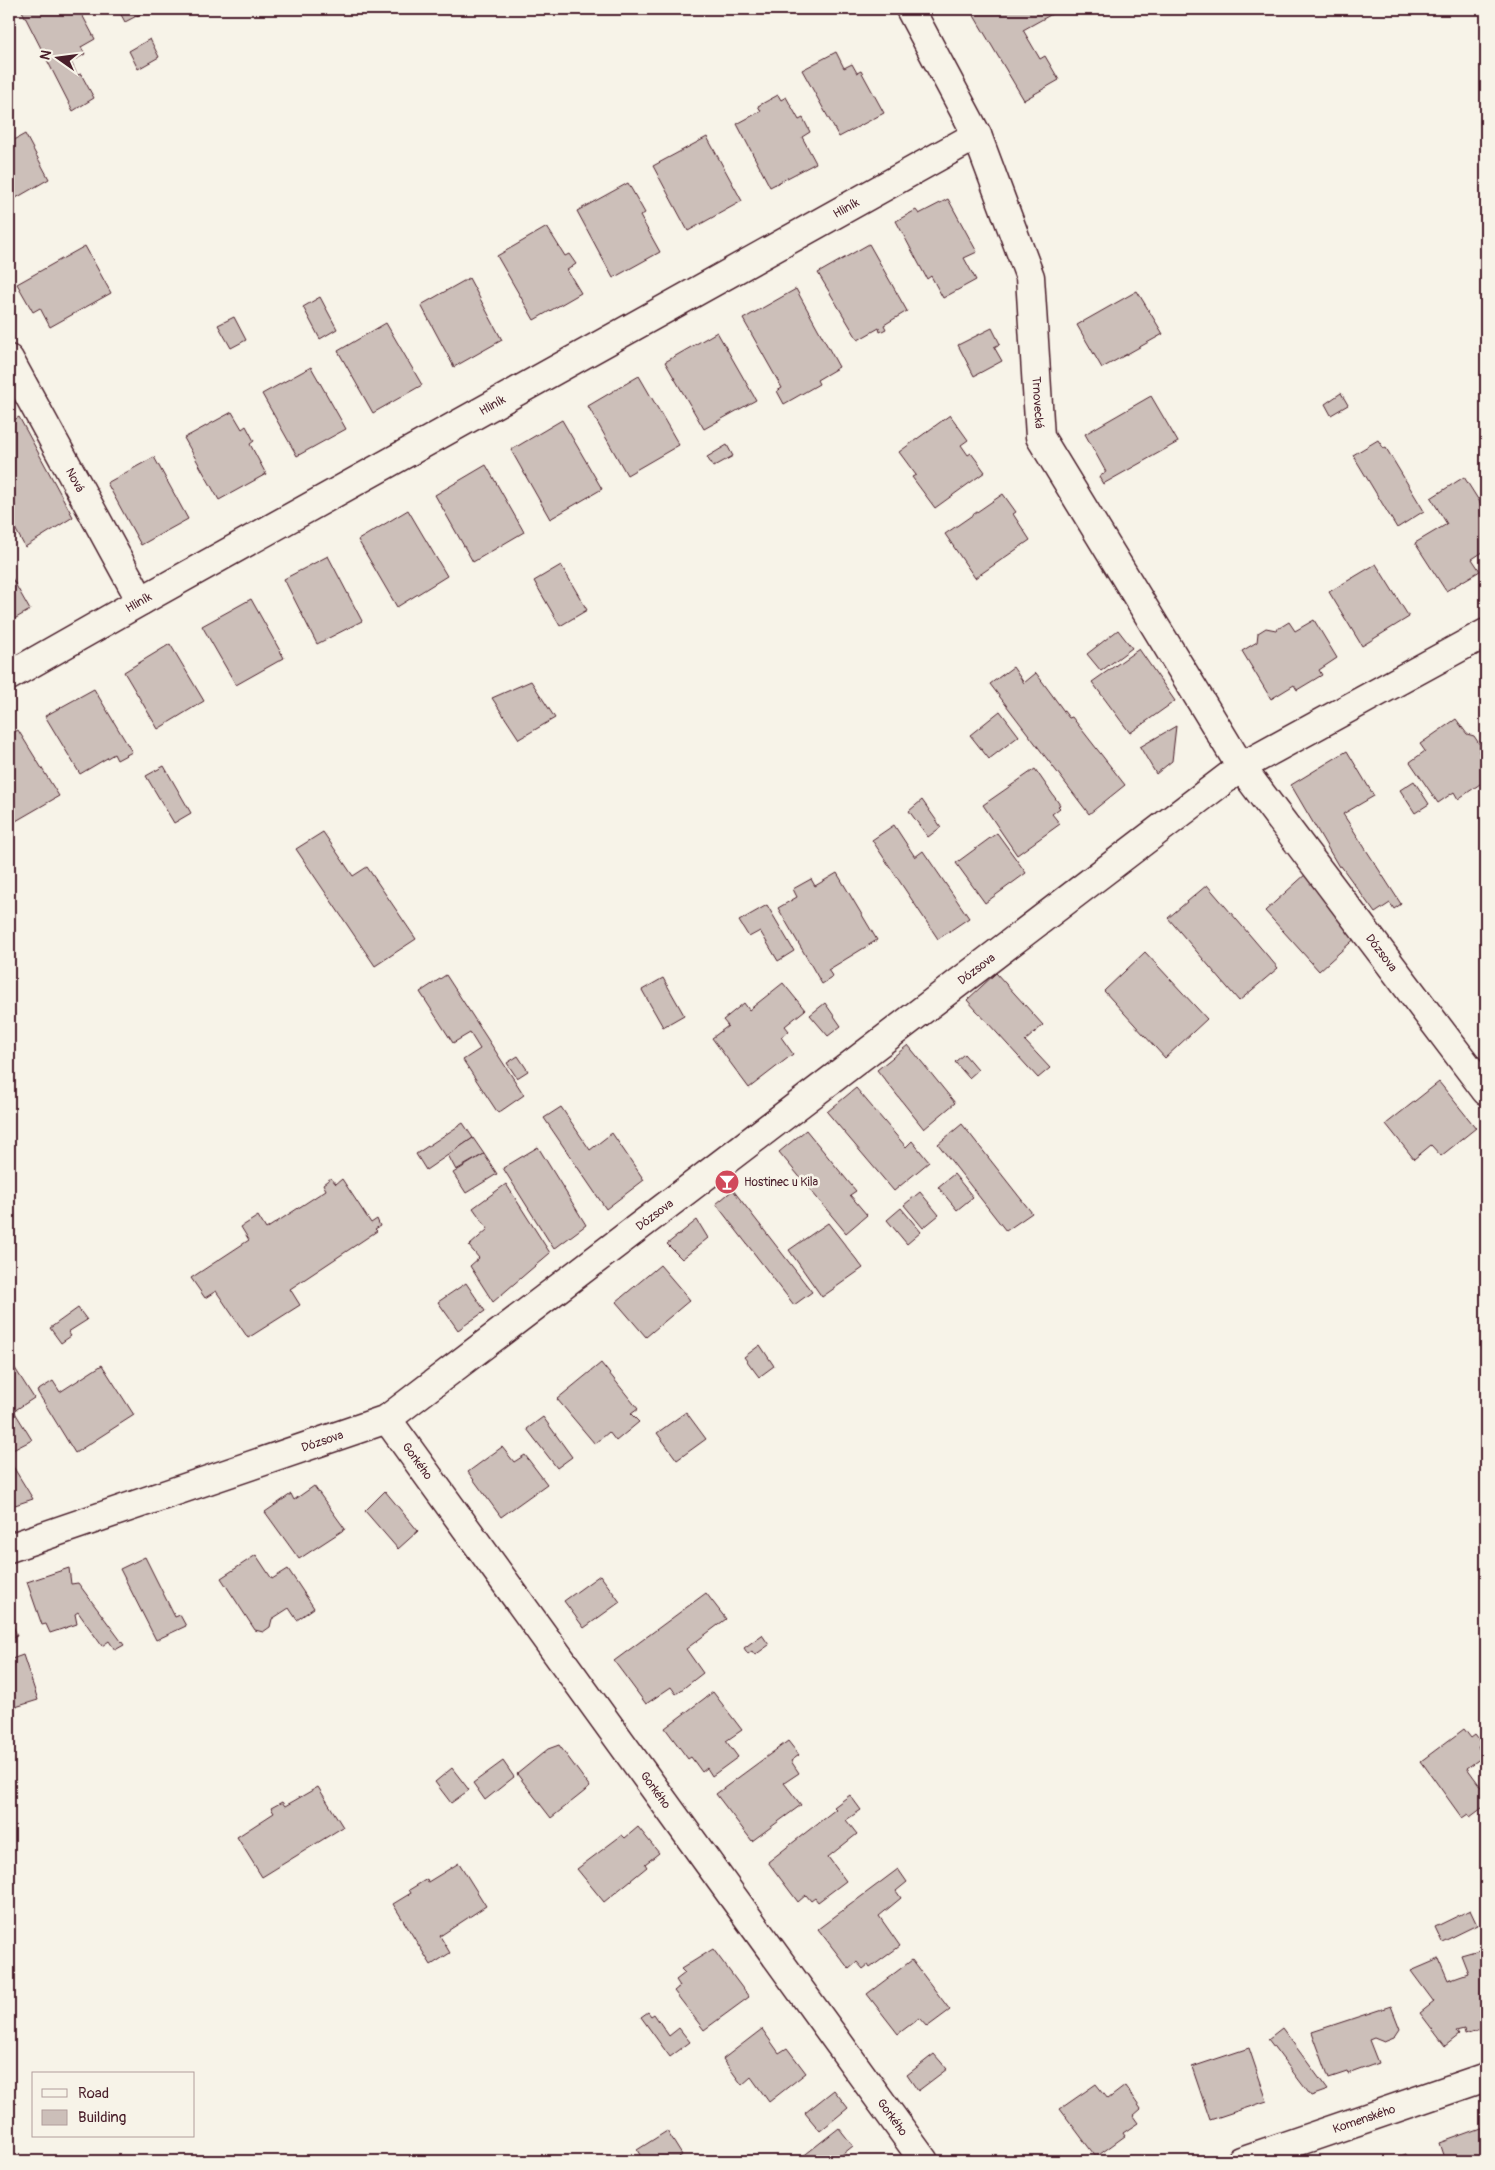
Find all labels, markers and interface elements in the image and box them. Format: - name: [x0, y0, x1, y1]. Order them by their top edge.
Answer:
- north arrow: [32, 32, 82, 82]
- text: N: [36, 48, 55, 62]
- street label: Hliník: [830, 195, 862, 221]
- street label: Trnovecká: [1029, 376, 1047, 429]
- street label: Hliník: [477, 392, 508, 418]
- street label: Nová: [62, 465, 88, 495]
- street label: Hliník: [123, 589, 154, 616]
- street label: Dózsova: [1363, 931, 1401, 975]
- street label: Dózsova: [955, 950, 998, 988]
- bar icon: Hostinec u Kila: [714, 1169, 740, 1195]
- place label: Hostinec u Kila: [744, 1175, 819, 1190]
- street label: Dózsova: [633, 1195, 677, 1234]
- street label: Dózsova: [299, 1427, 346, 1455]
- street label: Gorkého: [399, 1440, 436, 1483]
- street label: Gorkého: [637, 1769, 674, 1812]
- legend: [32, 2072, 195, 2138]
- text: Road: [78, 2084, 109, 2103]
- street label: Gorkého: [874, 2096, 911, 2139]
- street label: Komenského: [1331, 2101, 1398, 2136]
- text: Building: [78, 2108, 126, 2127]

